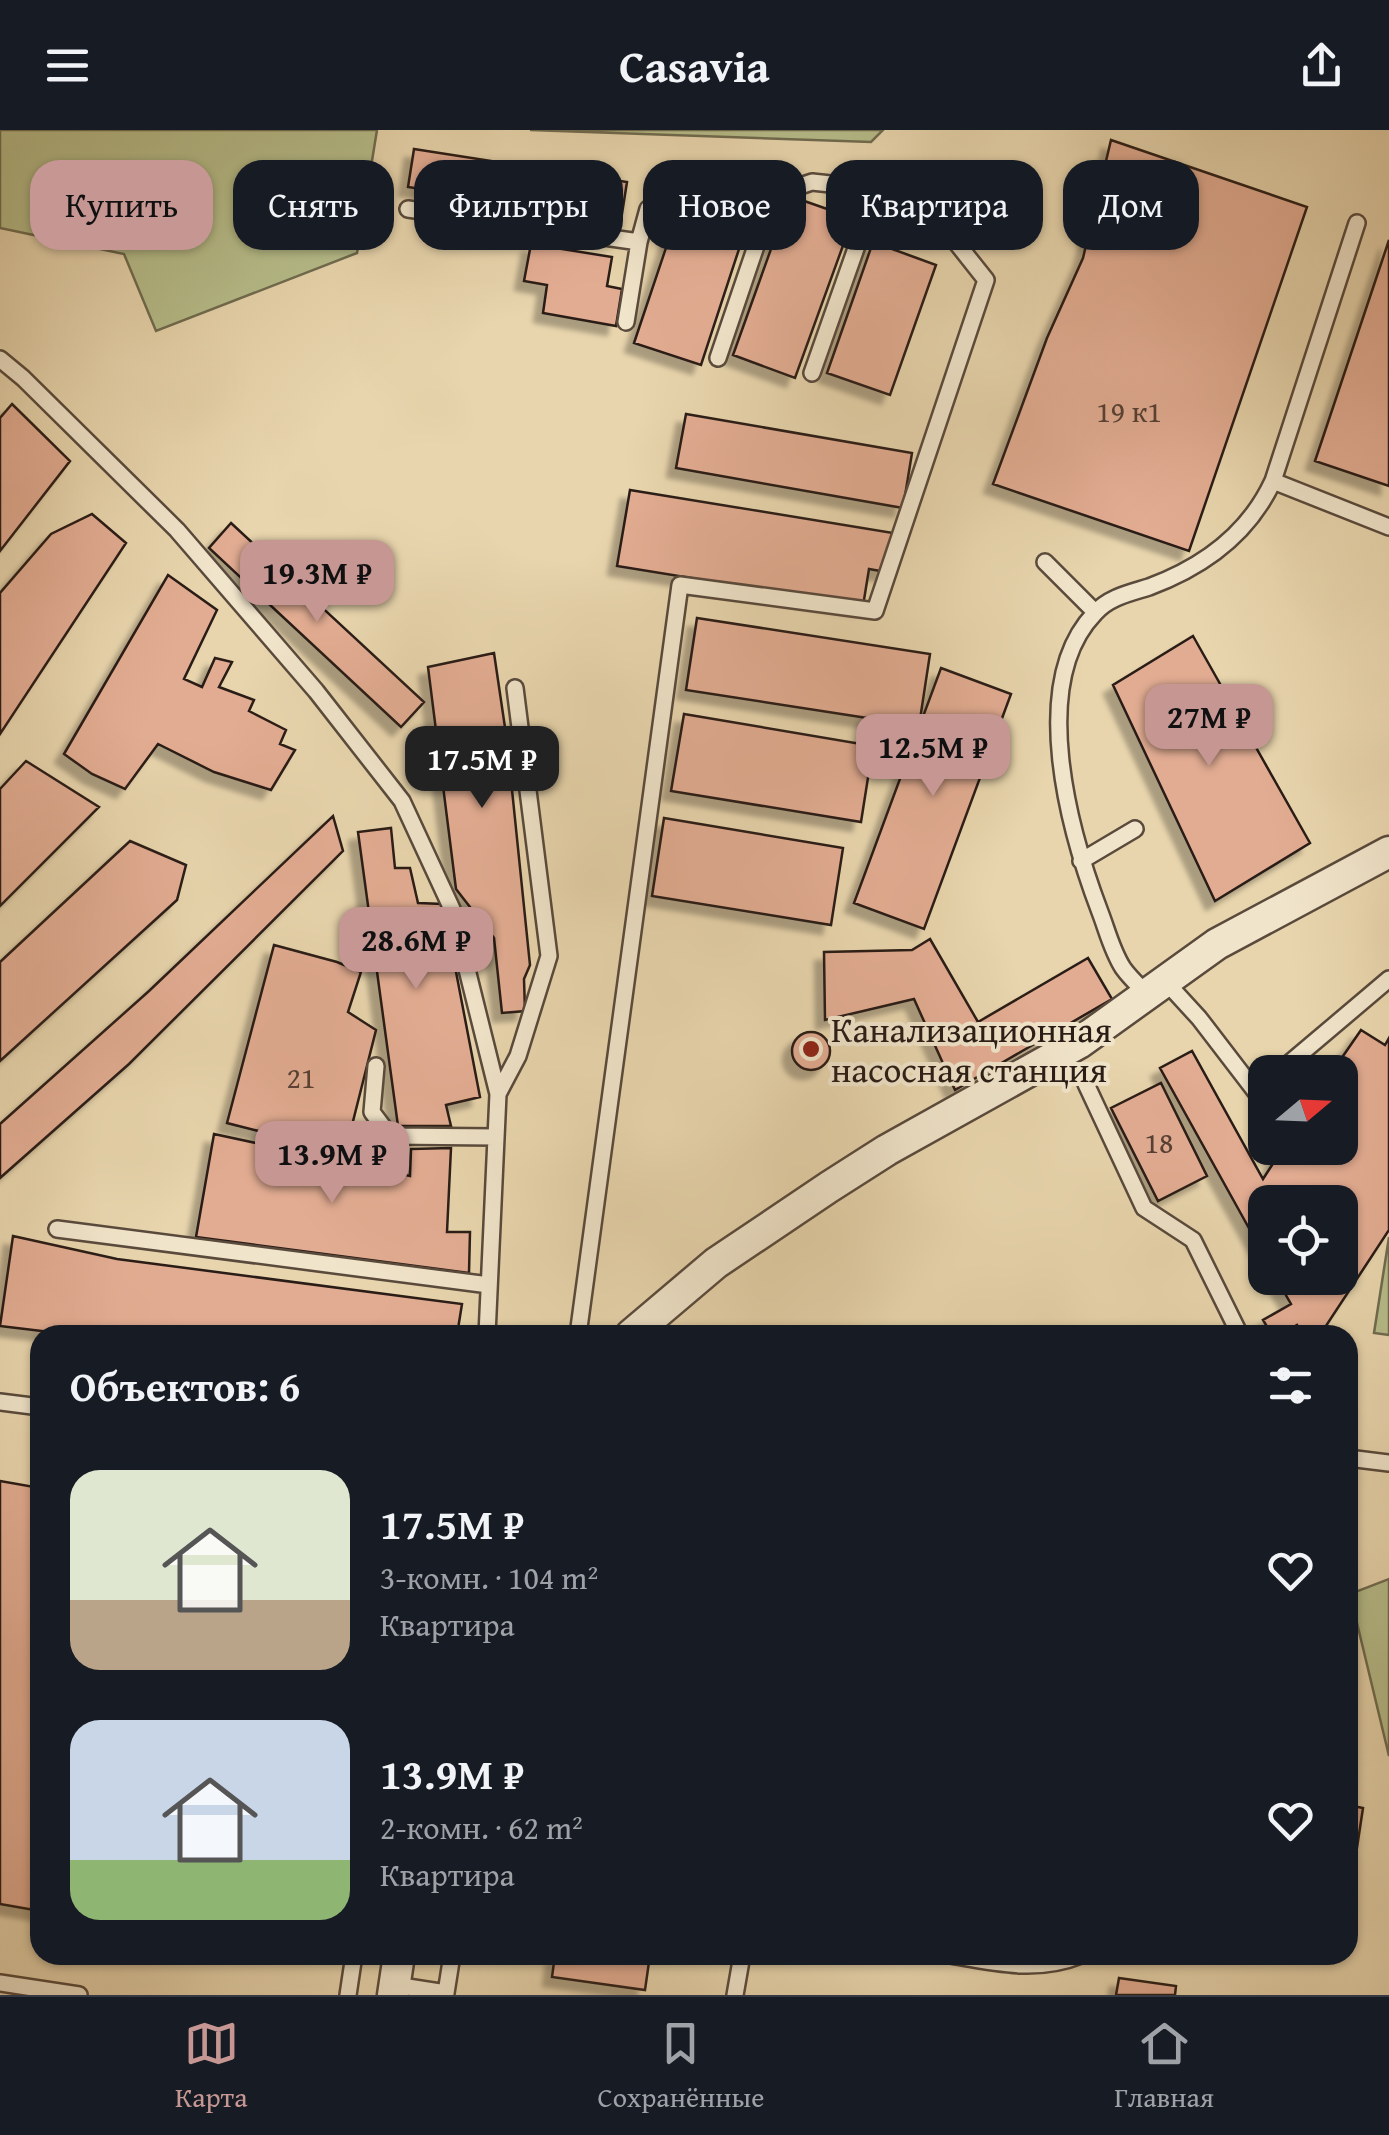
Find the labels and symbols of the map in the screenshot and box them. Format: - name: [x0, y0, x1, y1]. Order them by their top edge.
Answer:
- house number: 19 к1: [1096, 389, 1162, 433]
- pin: 19.3M ₽: [225, 540, 409, 625]
- pin: 27M ₽: [1139, 684, 1279, 769]
- pin: 12.5M ₽: [841, 714, 1025, 799]
- pin: 17.5M ₽: [390, 726, 574, 811]
- pin: 28.6M ₽: [324, 907, 508, 992]
- place label: Канализационная насосная станция: [831, 1004, 1112, 1095]
- marker: Канализационная насосная станция: [800, 1038, 822, 1060]
- house number: 21: [287, 1055, 315, 1099]
- north arrow: [1248, 1055, 1358, 1165]
- house number: 18: [1145, 1120, 1173, 1164]
- pin: 13.9M ₽: [240, 1121, 424, 1206]

